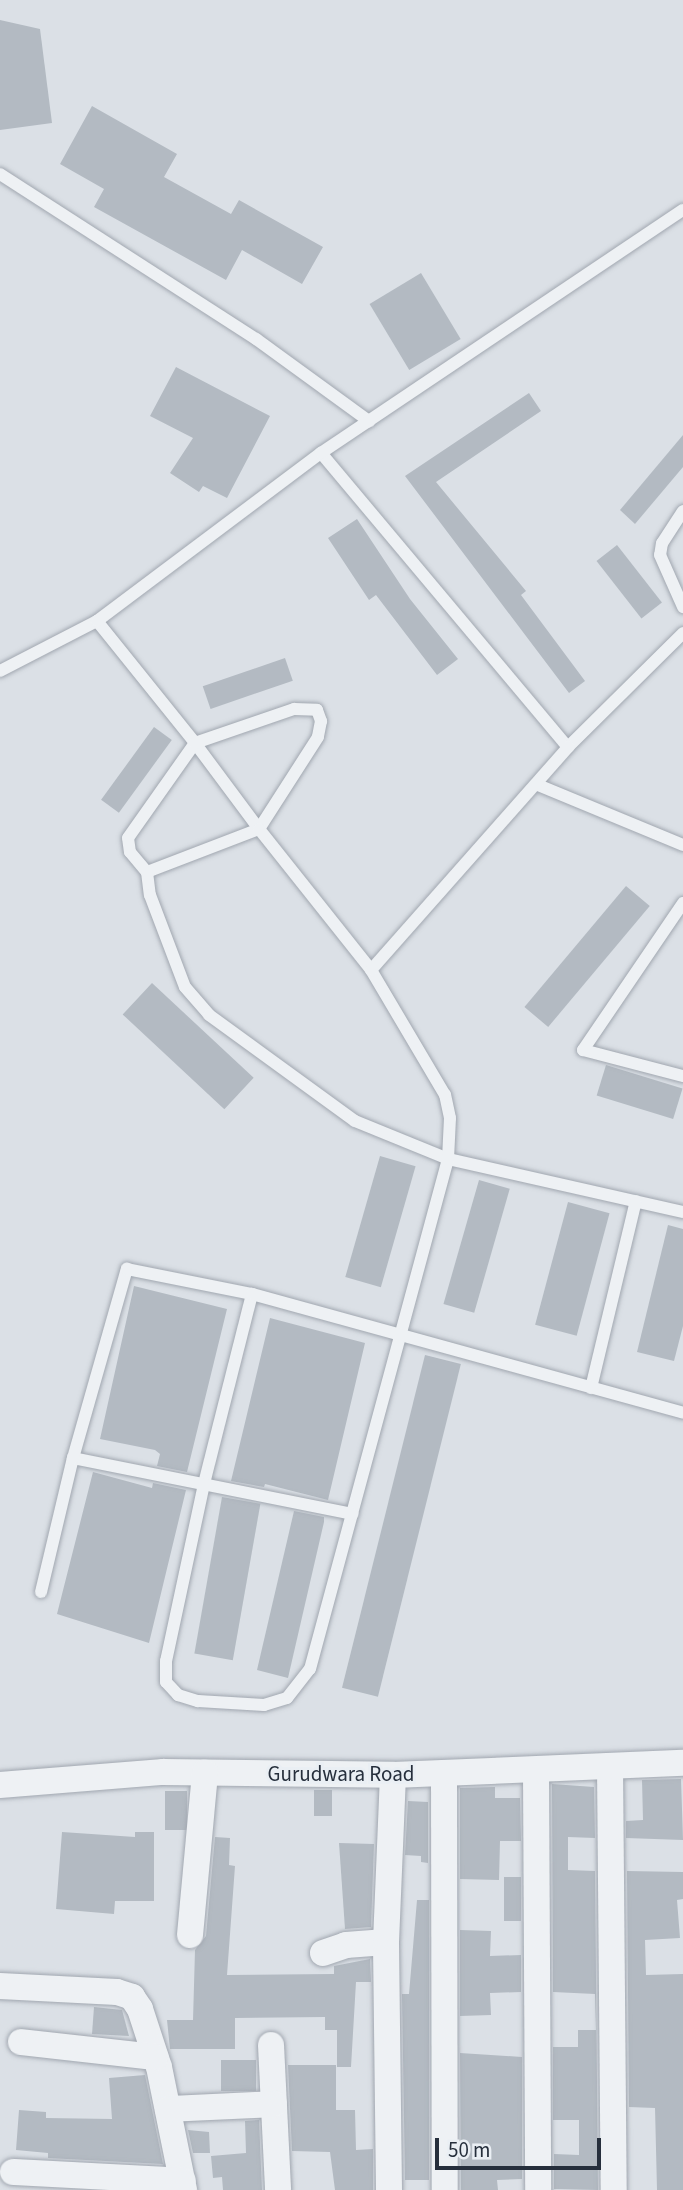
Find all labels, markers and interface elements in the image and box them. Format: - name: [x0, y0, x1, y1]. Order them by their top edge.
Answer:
- street label: Gurudwara Road: [268, 1761, 414, 1787]
- scale bar: [438, 2124, 604, 2168]
- text: 50 m: [448, 2135, 490, 2165]

